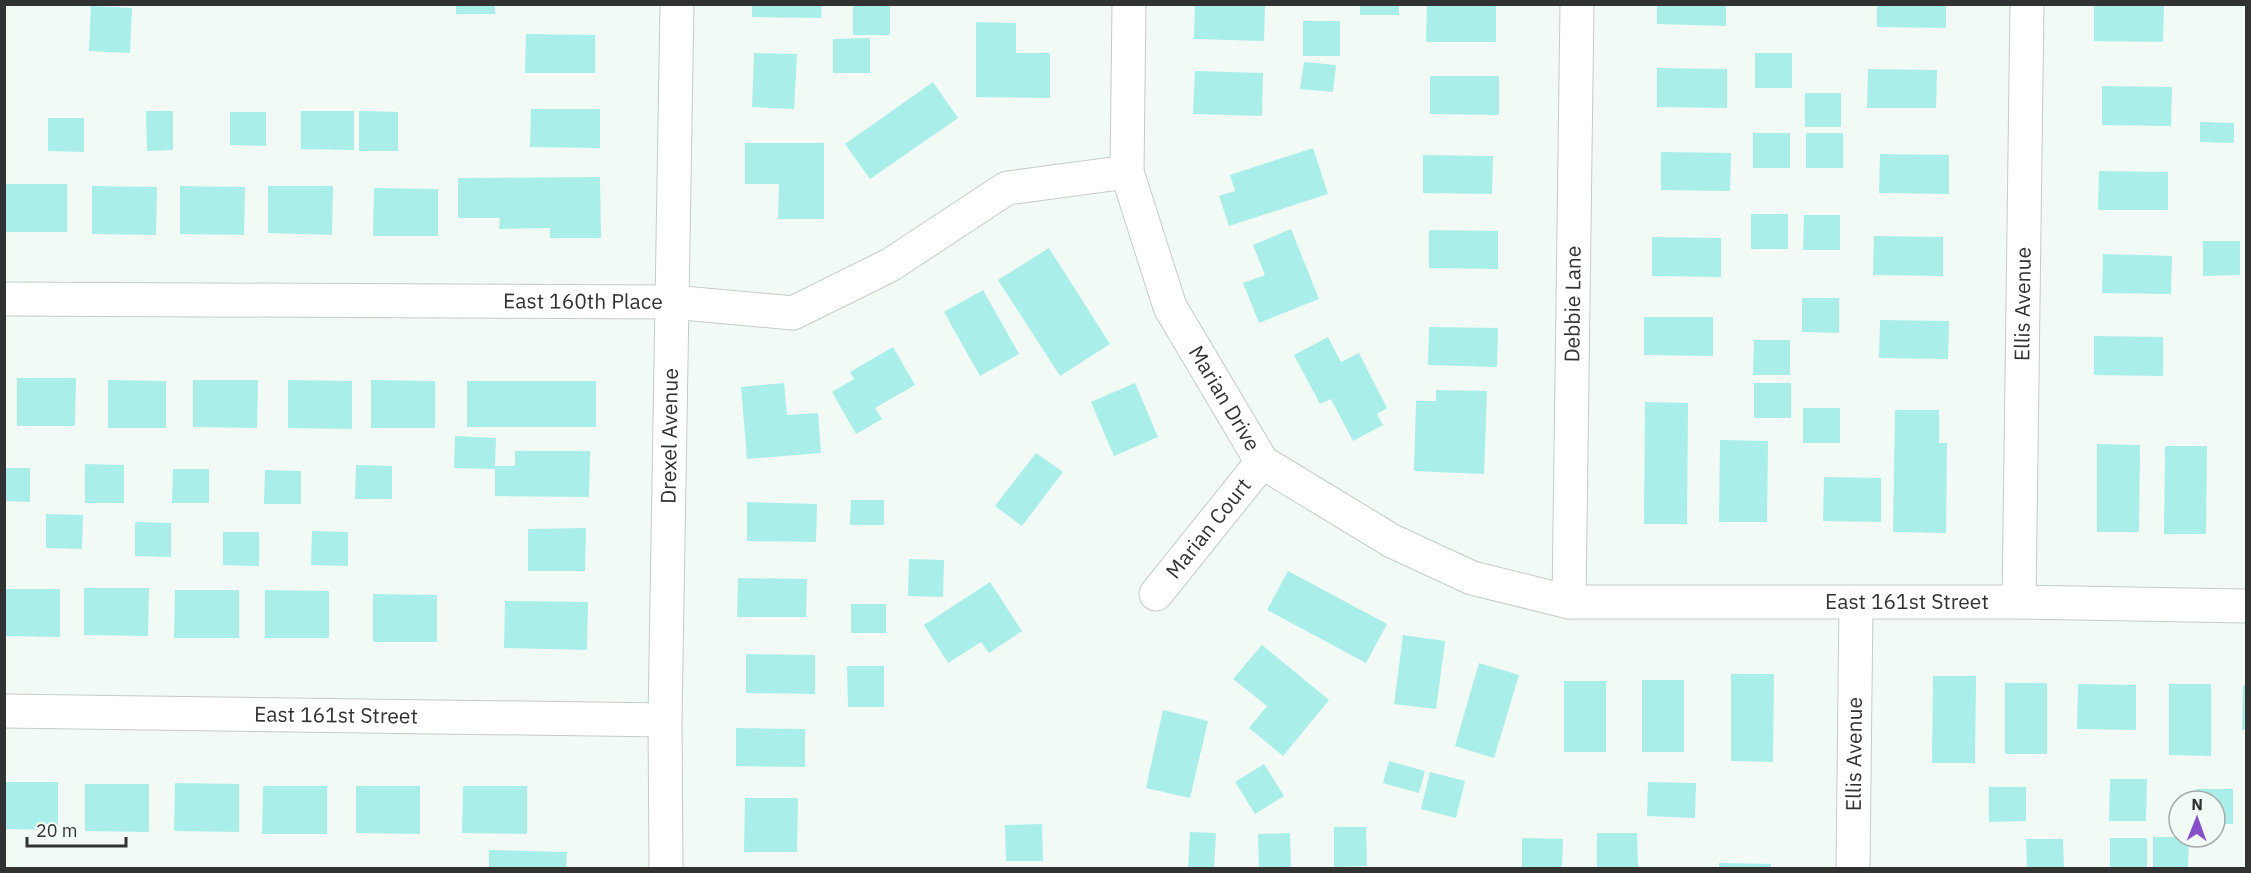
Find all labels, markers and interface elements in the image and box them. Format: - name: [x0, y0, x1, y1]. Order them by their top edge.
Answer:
- street label: Debbie Lane: [1557, 245, 1587, 363]
- street label: Ellis Avenue: [2007, 247, 2037, 361]
- street label: East 160th Place: [503, 286, 663, 315]
- street label: Marian Drive: [1183, 340, 1267, 456]
- street label: Drexel Avenue: [654, 368, 684, 504]
- street label: Marian Court: [1159, 472, 1257, 584]
- street label: East 161st Street: [1825, 587, 1989, 615]
- street label: Ellis Avenue: [1839, 697, 1868, 811]
- street label: East 161st Street: [254, 699, 418, 730]
- north arrow: [2167, 789, 2227, 849]
- text: N: [2191, 794, 2203, 814]
- scale bar: [27, 810, 126, 848]
- text: 20 m: [36, 819, 78, 842]

